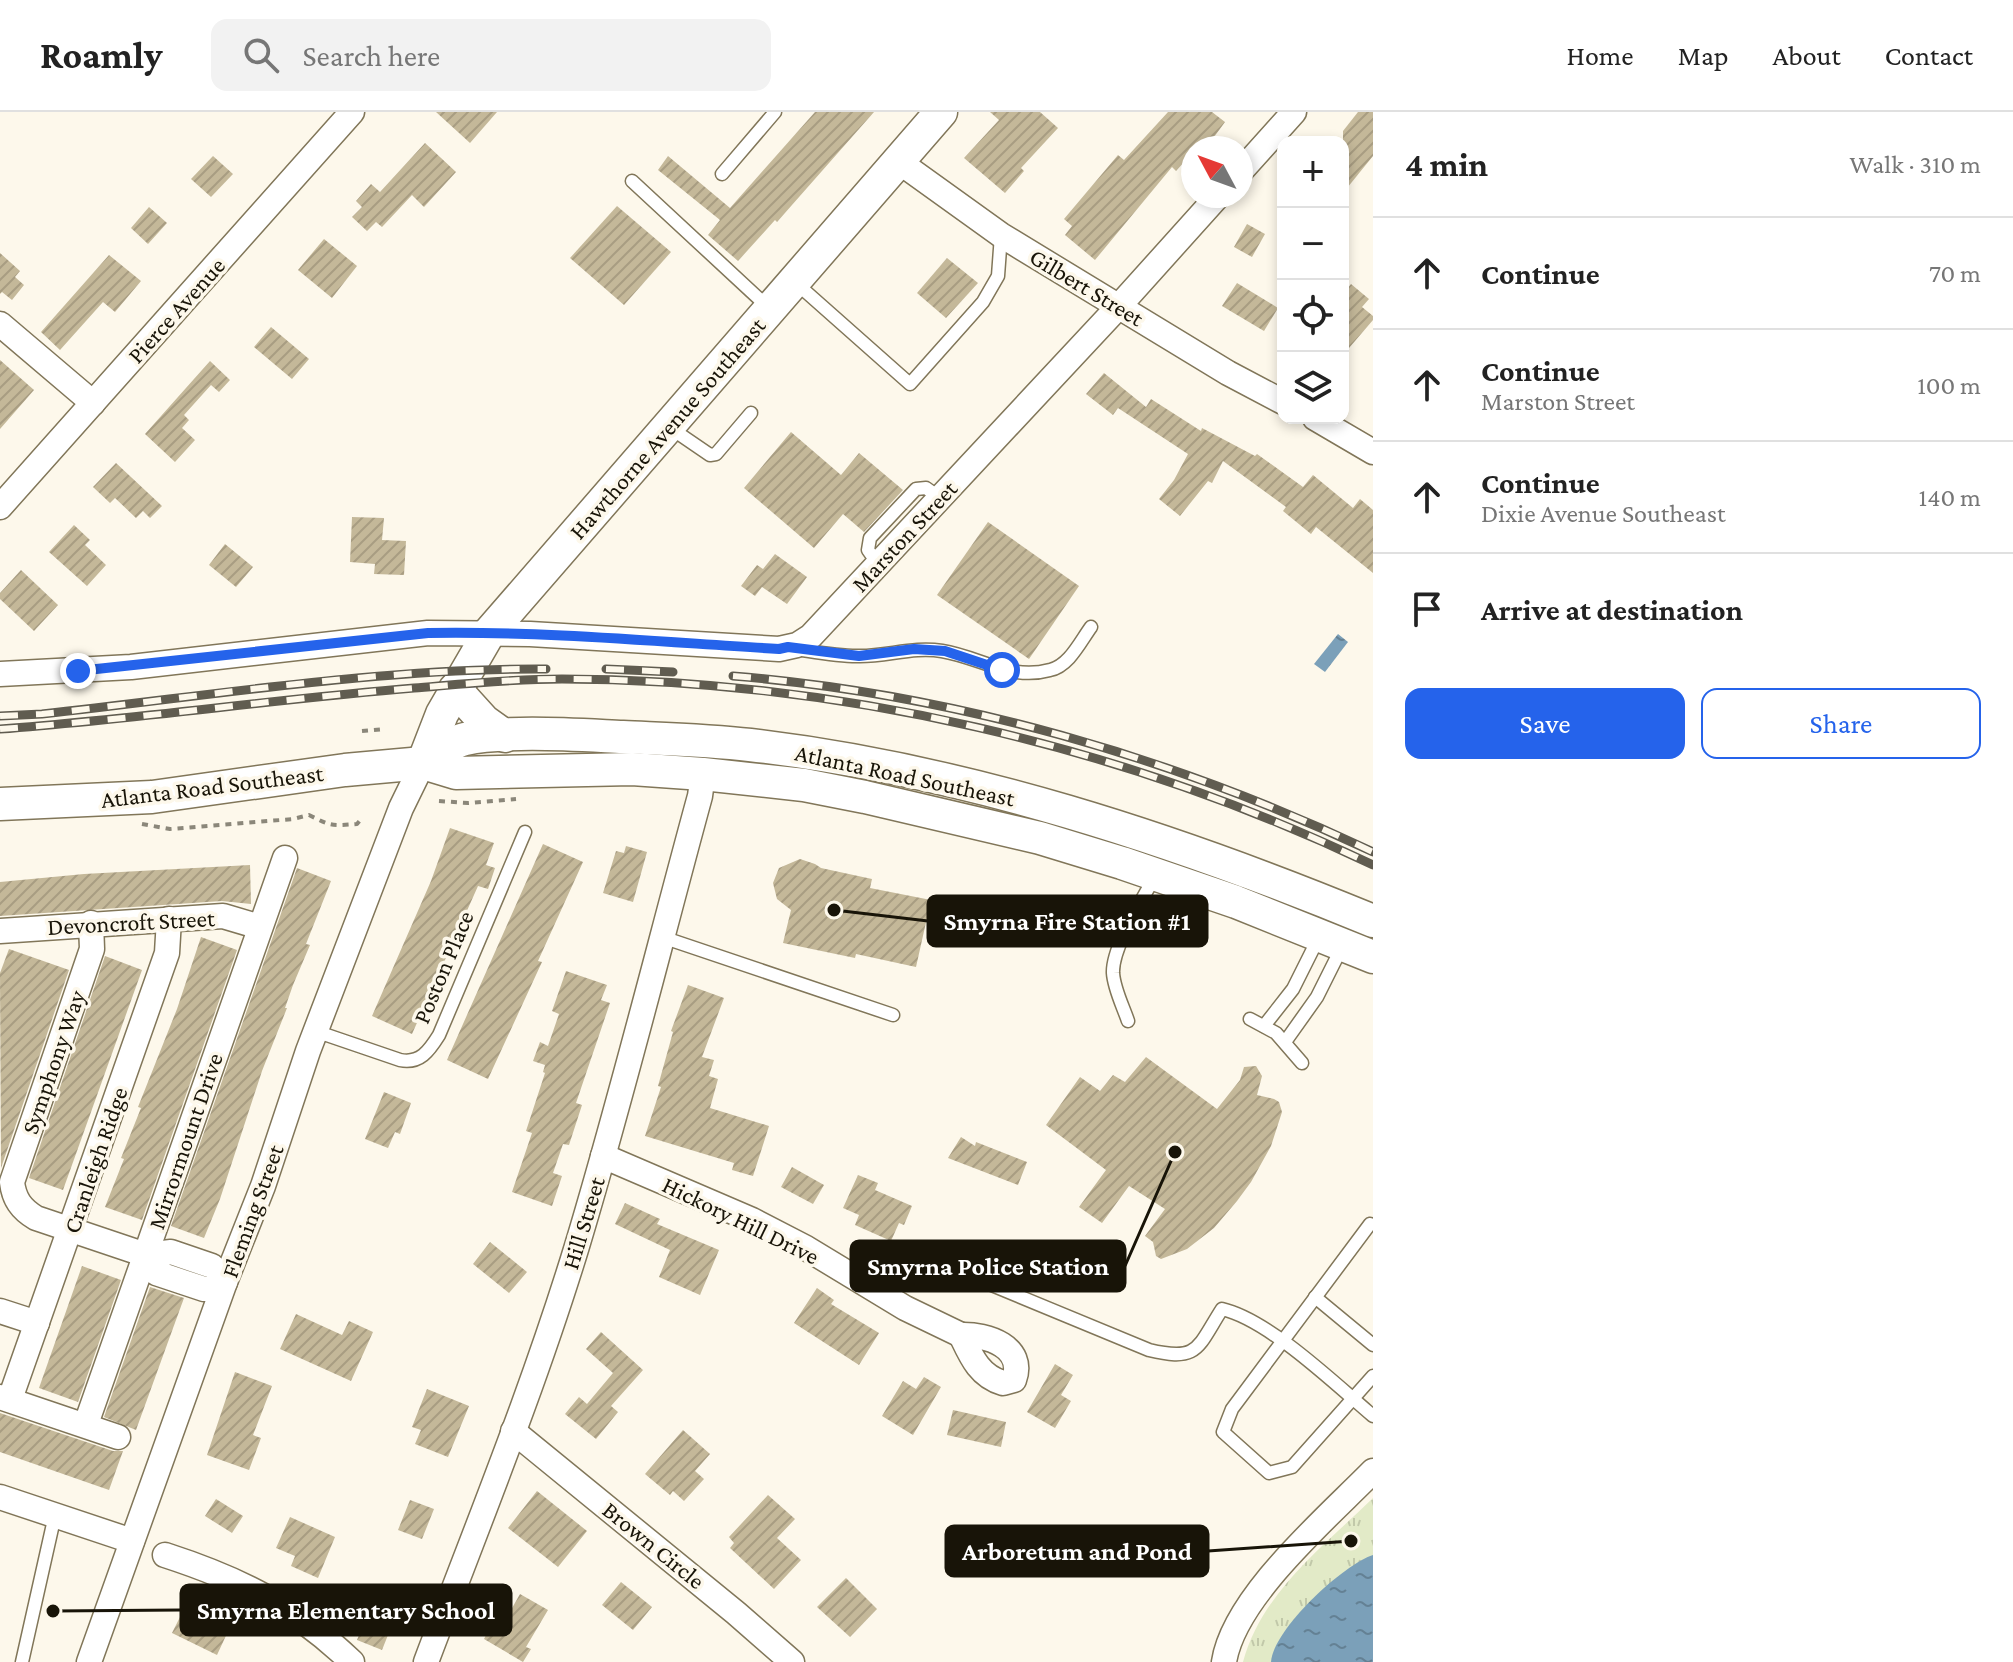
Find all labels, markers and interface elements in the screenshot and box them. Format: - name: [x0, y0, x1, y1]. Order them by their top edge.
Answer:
- search box: [211, 19, 771, 91]
- icon: search: [239, 33, 283, 77]
- text: Roamly: [40, 34, 163, 76]
- text: Search here: [303, 39, 440, 72]
- text: Home: [1567, 40, 1634, 71]
- text: Map: [1678, 40, 1729, 71]
- text: About: [1773, 40, 1841, 71]
- text: Contact: [1885, 40, 1973, 71]
- north arrow: [1181, 136, 1253, 208]
- map controls: [1277, 136, 1349, 424]
- button: +: [1277, 136, 1349, 208]
- text: 4 min: [1405, 146, 1488, 183]
- text: Walk · 310 m: [1850, 150, 1981, 179]
- button: −: [1277, 208, 1349, 280]
- street label: Gilbert Street: [1025, 243, 1150, 332]
- icon: ahead: [1405, 251, 1449, 295]
- street label: Pierce Avenue: [122, 252, 230, 368]
- text: Continue: [1481, 257, 1600, 290]
- text: 70 m: [1929, 259, 1981, 288]
- button: locate: [1277, 280, 1349, 352]
- street label: Hawthorne Avenue Southeast: [563, 311, 771, 544]
- button: layers: [1277, 352, 1349, 424]
- text: Continue: [1481, 354, 1600, 387]
- icon: ahead: [1405, 363, 1449, 407]
- text: 100 m: [1917, 371, 1981, 400]
- text: Marston Street: [1481, 387, 1635, 416]
- text: Continue: [1481, 466, 1600, 499]
- street label: Marston Street: [846, 474, 963, 597]
- icon: ahead: [1405, 475, 1449, 519]
- text: 140 m: [1919, 483, 1981, 512]
- text: Dixie Avenue Southeast: [1481, 499, 1726, 528]
- icon: arrive: [1405, 587, 1449, 631]
- text: Arrive at destination: [1481, 593, 1743, 626]
- route start: [984, 652, 1020, 688]
- route end: [60, 653, 96, 689]
- button: Save: [1405, 688, 1685, 759]
- button: Share: [1701, 688, 1981, 759]
- street label: Atlanta Road Southeast: [793, 739, 1018, 812]
- street label: Atlanta Road Southeast: [99, 759, 326, 813]
- callout: Smyrna Fire Station #1: [928, 896, 1207, 946]
- street label: Devoncroft Street: [47, 904, 217, 940]
- street label: Poston Place: [407, 907, 479, 1027]
- text: Smyrna Fire Station #1: [944, 907, 1191, 936]
- street label: Symphony Way: [16, 986, 91, 1137]
- street label: Mirrormount Drive: [142, 1049, 228, 1233]
- street label: Cranleigh Ridge: [57, 1083, 133, 1237]
- street label: Fleming Street: [215, 1140, 289, 1281]
- street label: Hickory Hill Drive: [658, 1170, 824, 1270]
- street label: Hill Street: [556, 1172, 610, 1273]
- callout: Smyrna Police Station: [851, 1241, 1125, 1291]
- text: Smyrna Police Station: [867, 1252, 1109, 1281]
- street label: Brown Circle: [598, 1496, 710, 1594]
- callout: Arboretum and Pond: [946, 1526, 1208, 1576]
- text: Arboretum and Pond: [961, 1537, 1192, 1566]
- callout: Smyrna Elementary School: [181, 1585, 511, 1635]
- text: Smyrna Elementary School: [197, 1596, 496, 1625]

